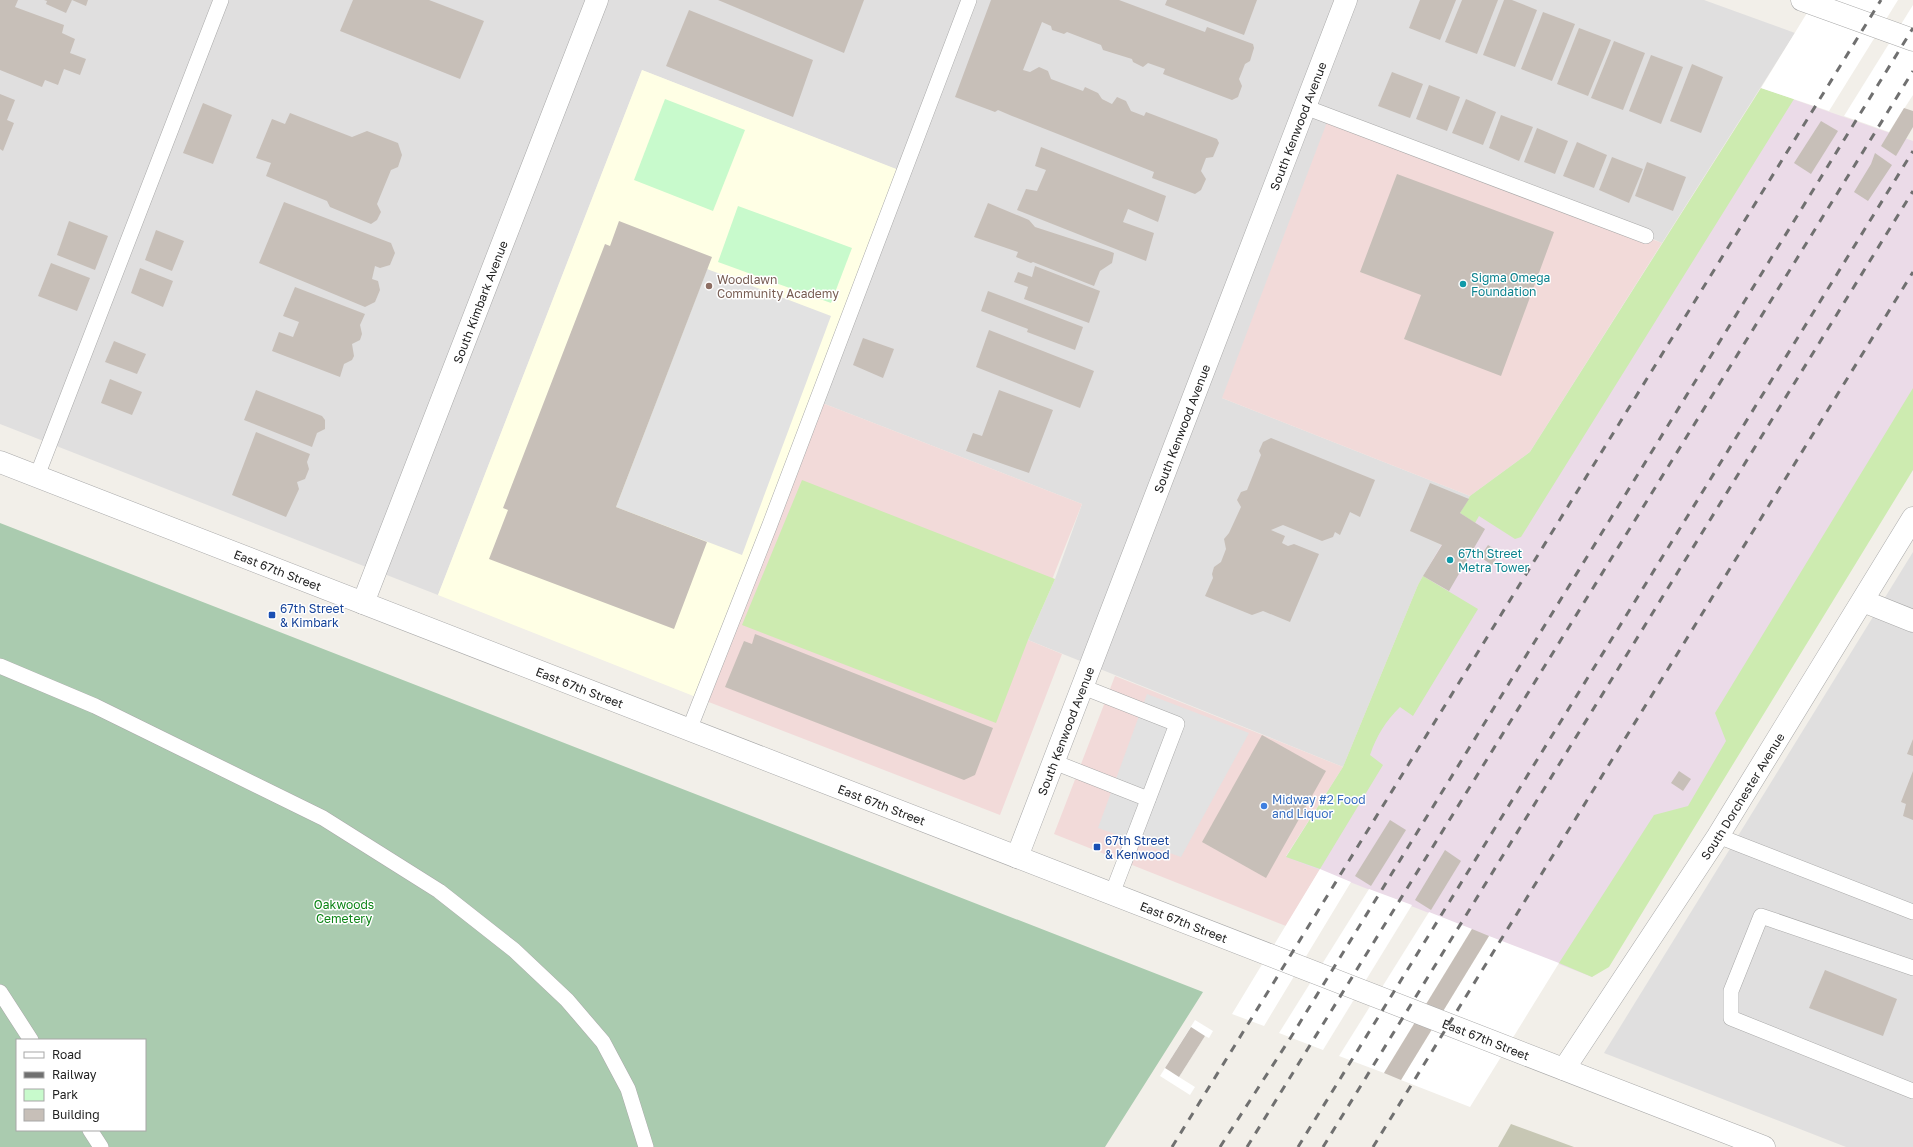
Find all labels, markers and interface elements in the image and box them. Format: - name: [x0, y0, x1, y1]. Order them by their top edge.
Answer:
- street label: South Kenwood Avenue: [1266, 60, 1329, 192]
- street label: South Kimbark Avenue: [449, 238, 510, 365]
- place label: Sigma Omega Foundation: [1471, 270, 1550, 299]
- place label: Woodlawn Community Academy: [717, 272, 839, 301]
- marker: Sigma Omega Foundation: [1458, 279, 1468, 289]
- marker: Woodlawn Community Academy: [704, 281, 714, 291]
- street label: South Kenwood Avenue: [1150, 362, 1213, 495]
- street label: East 67th Street: [232, 546, 324, 594]
- place label: 67th Street Metra Tower: [1458, 546, 1529, 575]
- marker: 67th Street Metra Tower: [1445, 555, 1455, 565]
- place label: 67th Street & Kimbark: [280, 601, 345, 630]
- marker: 67th Street & Kimbark: [267, 610, 277, 620]
- street label: East 67th Street: [534, 663, 626, 711]
- street label: South Kenwood Avenue: [1034, 665, 1097, 797]
- street label: South Dorchester Avenue: [1697, 730, 1787, 862]
- street label: East 67th Street: [836, 781, 928, 828]
- place label: Midway #2 Food and Liquor: [1272, 792, 1366, 821]
- marker: Midway #2 Food and Liquor: [1259, 801, 1269, 811]
- place label: 67th Street & Kenwood: [1105, 833, 1170, 862]
- marker: 67th Street & Kenwood: [1092, 842, 1102, 852]
- park label: Oakwoods Cemetery: [314, 897, 374, 926]
- street label: East 67th Street: [1138, 898, 1230, 946]
- street label: East 67th Street: [1440, 1015, 1532, 1063]
- legend: [16, 1039, 146, 1131]
- text: Road: [52, 1047, 81, 1062]
- text: Railway: [52, 1067, 97, 1082]
- text: Park: [52, 1087, 78, 1102]
- text: Building: [52, 1107, 100, 1122]

